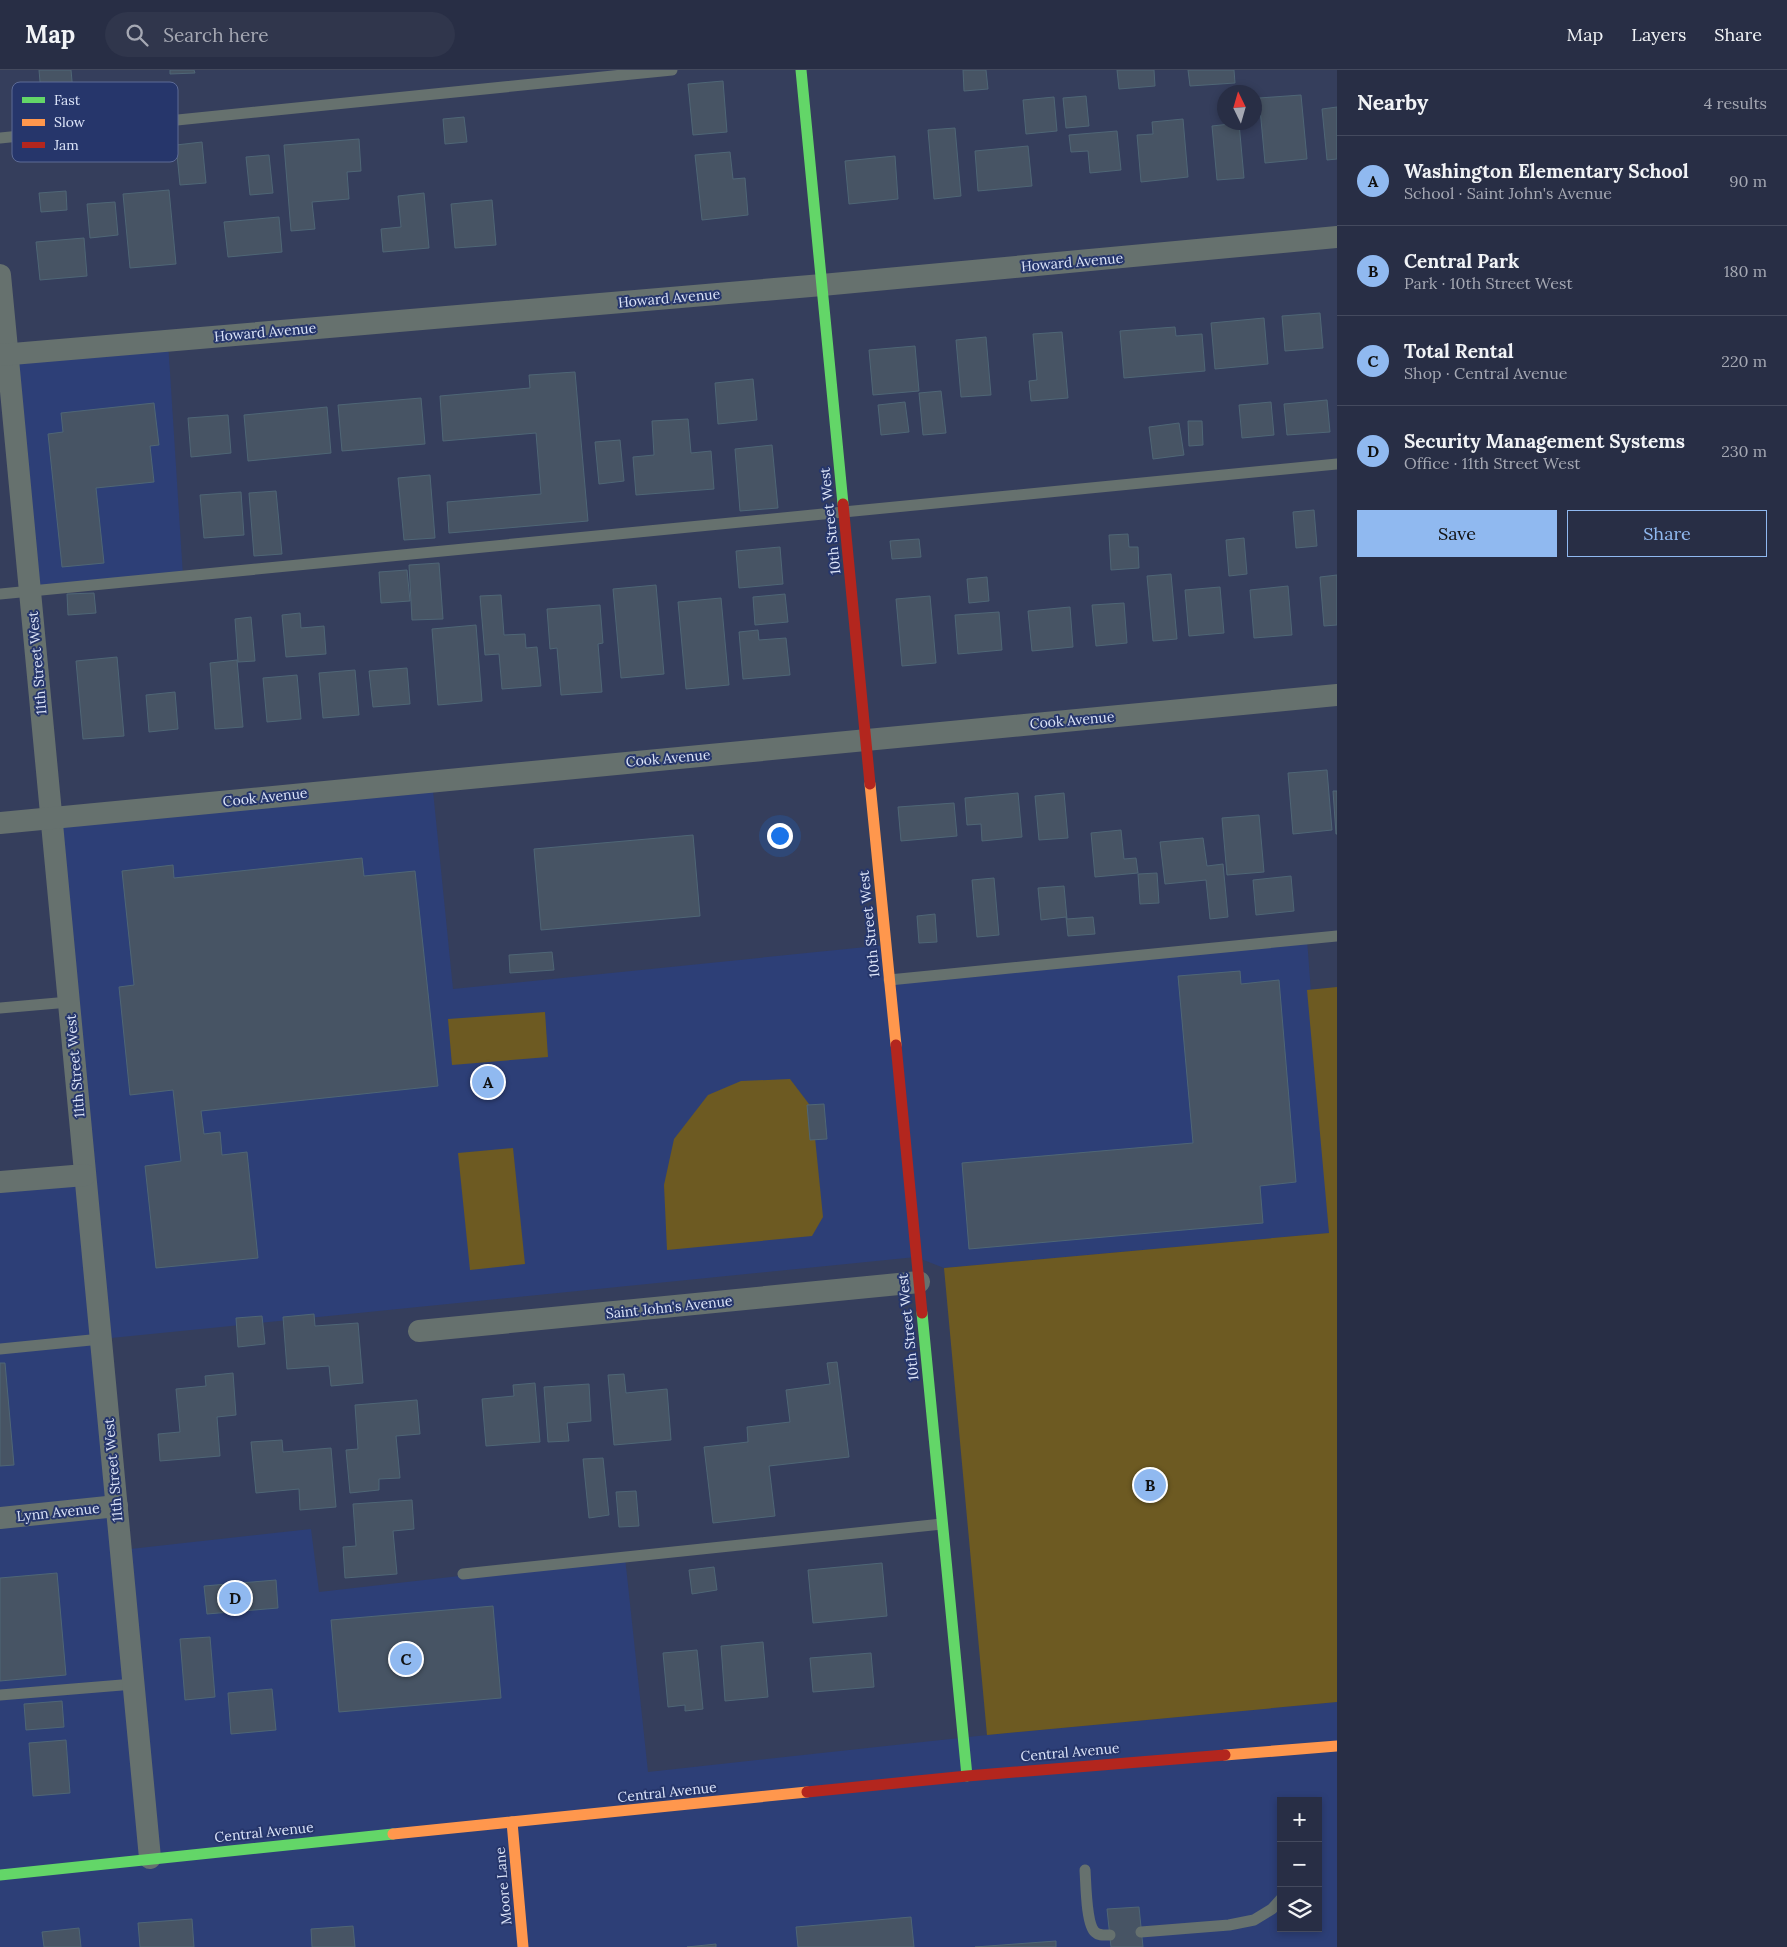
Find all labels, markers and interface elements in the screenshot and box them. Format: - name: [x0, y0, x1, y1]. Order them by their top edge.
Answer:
- search box: [105, 12, 455, 57]
- text: Map: [25, 19, 75, 50]
- icon: search: [123, 21, 151, 49]
- text: Search here: [163, 23, 269, 47]
- text: Map: [1567, 23, 1603, 46]
- text: Layers: [1631, 23, 1686, 46]
- text: Share: [1714, 23, 1762, 46]
- legend: [12, 82, 178, 162]
- north arrow: [1217, 85, 1262, 130]
- text: Nearby: [1357, 89, 1428, 116]
- text: Fast: [54, 91, 81, 109]
- text: 4 results: [1704, 93, 1767, 113]
- text: Slow: [54, 113, 86, 131]
- text: Jam: [53, 136, 79, 154]
- text: Washington Elementary School: [1404, 159, 1689, 183]
- text: A: [1368, 171, 1378, 191]
- text: 90 m: [1729, 171, 1767, 191]
- text: School · Saint John's Avenue: [1404, 183, 1612, 203]
- street label: Howard Avenue: [1020, 249, 1124, 275]
- text: Central Park: [1404, 249, 1519, 273]
- text: B: [1368, 261, 1378, 281]
- text: 180 m: [1724, 261, 1767, 281]
- text: Park · 10th Street West: [1404, 273, 1573, 293]
- street label: Howard Avenue: [617, 285, 721, 311]
- street label: Howard Avenue: [213, 319, 317, 345]
- text: Total Rental: [1404, 339, 1514, 363]
- text: C: [1367, 351, 1379, 371]
- text: 220 m: [1721, 351, 1767, 371]
- text: Shop · Central Avenue: [1404, 363, 1568, 383]
- text: Security Management Systems: [1404, 429, 1685, 453]
- text: D: [1367, 441, 1379, 461]
- text: 230 m: [1721, 441, 1767, 461]
- text: Office · 11th Street West: [1404, 453, 1581, 473]
- street label: 10th Street West: [815, 466, 845, 575]
- button: Save: [1357, 510, 1557, 557]
- button: Share: [1567, 510, 1767, 557]
- street label: 11th Street West: [23, 610, 50, 716]
- street label: Cook Avenue: [1029, 707, 1115, 733]
- street label: Cook Avenue: [625, 745, 711, 771]
- street label: Cook Avenue: [222, 784, 309, 810]
- your location: [767, 823, 793, 849]
- street label: 10th Street West: [854, 869, 884, 978]
- street label: 11th Street West: [61, 1013, 88, 1119]
- pin: A: [472, 1063, 504, 1101]
- street label: 10th Street West: [893, 1272, 923, 1381]
- street label: Saint John's Avenue: [605, 1291, 734, 1323]
- street label: 11th Street West: [99, 1417, 126, 1523]
- pin: B: [1134, 1466, 1166, 1504]
- street label: Lynn Avenue: [16, 1499, 101, 1525]
- pin: D: [219, 1579, 251, 1617]
- pin: C: [390, 1640, 422, 1678]
- street label: Central Avenue: [1020, 1739, 1121, 1765]
- street label: Central Avenue: [617, 1778, 718, 1806]
- map controls: [1277, 1797, 1322, 1932]
- button: +: [1277, 1797, 1322, 1842]
- street label: Central Avenue: [214, 1818, 315, 1846]
- button: −: [1277, 1842, 1322, 1887]
- street label: Moore Lane: [491, 1846, 515, 1926]
- button: layers: [1277, 1887, 1322, 1932]

